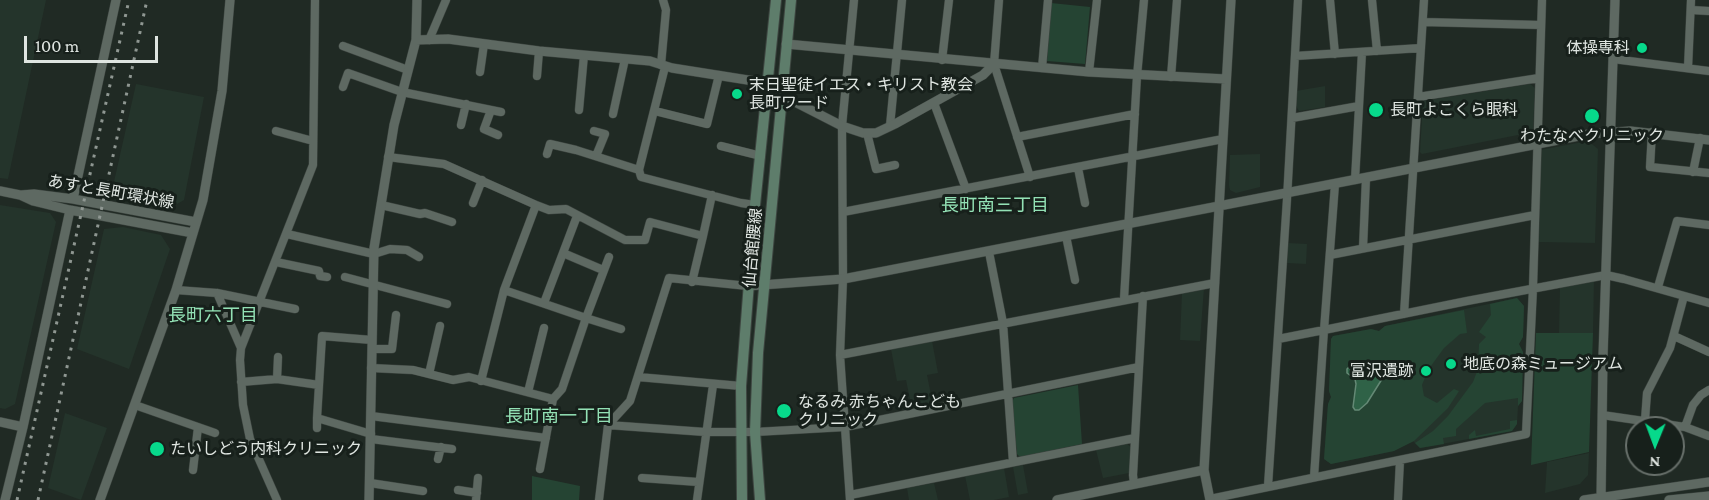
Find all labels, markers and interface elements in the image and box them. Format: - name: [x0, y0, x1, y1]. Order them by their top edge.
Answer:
- scale bar: [27, 24, 160, 62]
- text: 100 m: [35, 36, 79, 56]
- place label: 体操専科: [1566, 38, 1630, 58]
- marker: 体操専科: [1635, 41, 1649, 55]
- place label: 末日聖徒イエス・キリスト教会 長町ワード: [749, 75, 973, 113]
- marker: 末日聖徒イエス・キリスト教会 長町ワード: [730, 87, 744, 101]
- place label: 長町よこくら眼科: [1390, 100, 1518, 120]
- marker: 長町よこくら眼科: [1367, 101, 1385, 119]
- marker: わたなべクリニック: [1583, 107, 1601, 125]
- place label: わたなべクリニック: [1520, 126, 1664, 146]
- street label: あすと長町環状線: [46, 171, 176, 213]
- district label: 長町南三丁目: [941, 194, 1049, 216]
- street label: 仙台館腰線: [740, 207, 766, 289]
- district label: 長町六丁目: [168, 304, 258, 326]
- place label: 地底の森ミュージアム: [1463, 354, 1623, 374]
- marker: 地底の森ミュージアム: [1444, 357, 1458, 371]
- place label: 富沢遺跡: [1350, 361, 1414, 381]
- marker: 富沢遺跡: [1419, 364, 1433, 378]
- place label: なるみ 赤ちゃんこども クリニック: [798, 392, 961, 430]
- marker: なるみ 赤ちゃんこども クリニック: [775, 402, 793, 420]
- district label: 長町南一丁目: [505, 405, 613, 427]
- north arrow: [1625, 416, 1685, 476]
- place label: たいしどう内科クリニック: [170, 439, 362, 459]
- marker: たいしどう内科クリニック: [148, 440, 166, 458]
- text: N: [1649, 454, 1660, 471]

